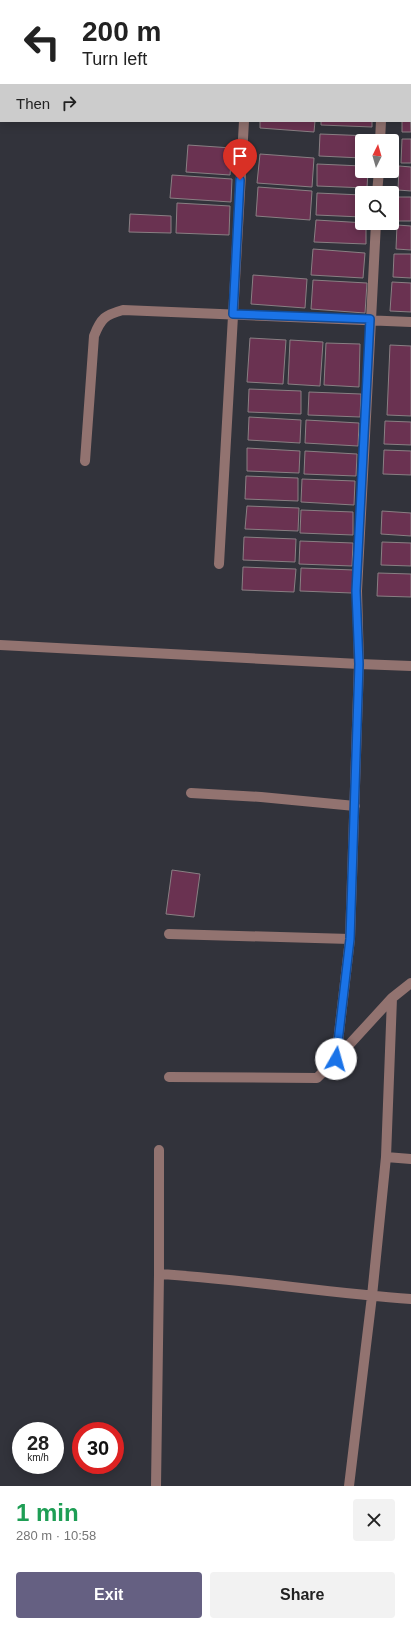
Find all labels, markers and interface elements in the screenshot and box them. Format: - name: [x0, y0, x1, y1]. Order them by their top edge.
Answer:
- icon: left: [16, 16, 68, 68]
- text: 200 m: [82, 16, 161, 47]
- text: Turn left: [82, 49, 147, 69]
- icon: right: [58, 92, 80, 114]
- text: Then: [16, 95, 50, 112]
- north arrow: [355, 134, 399, 178]
- map controls: [355, 134, 399, 230]
- pin: [223, 139, 257, 180]
- icon: arrive: [229, 145, 251, 167]
- button: search: [355, 186, 399, 230]
- position arrow: [315, 1038, 357, 1080]
- speed limit sign: 30: [72, 1422, 124, 1474]
- text: 28: [27, 1432, 49, 1454]
- text: km/h: [27, 1452, 49, 1463]
- text: 1 min: [16, 1499, 79, 1526]
- button: close: [353, 1499, 395, 1541]
- text: 280 m · 10:58: [16, 1528, 96, 1543]
- button: Exit: [16, 1572, 202, 1618]
- button: Share: [210, 1572, 395, 1618]

